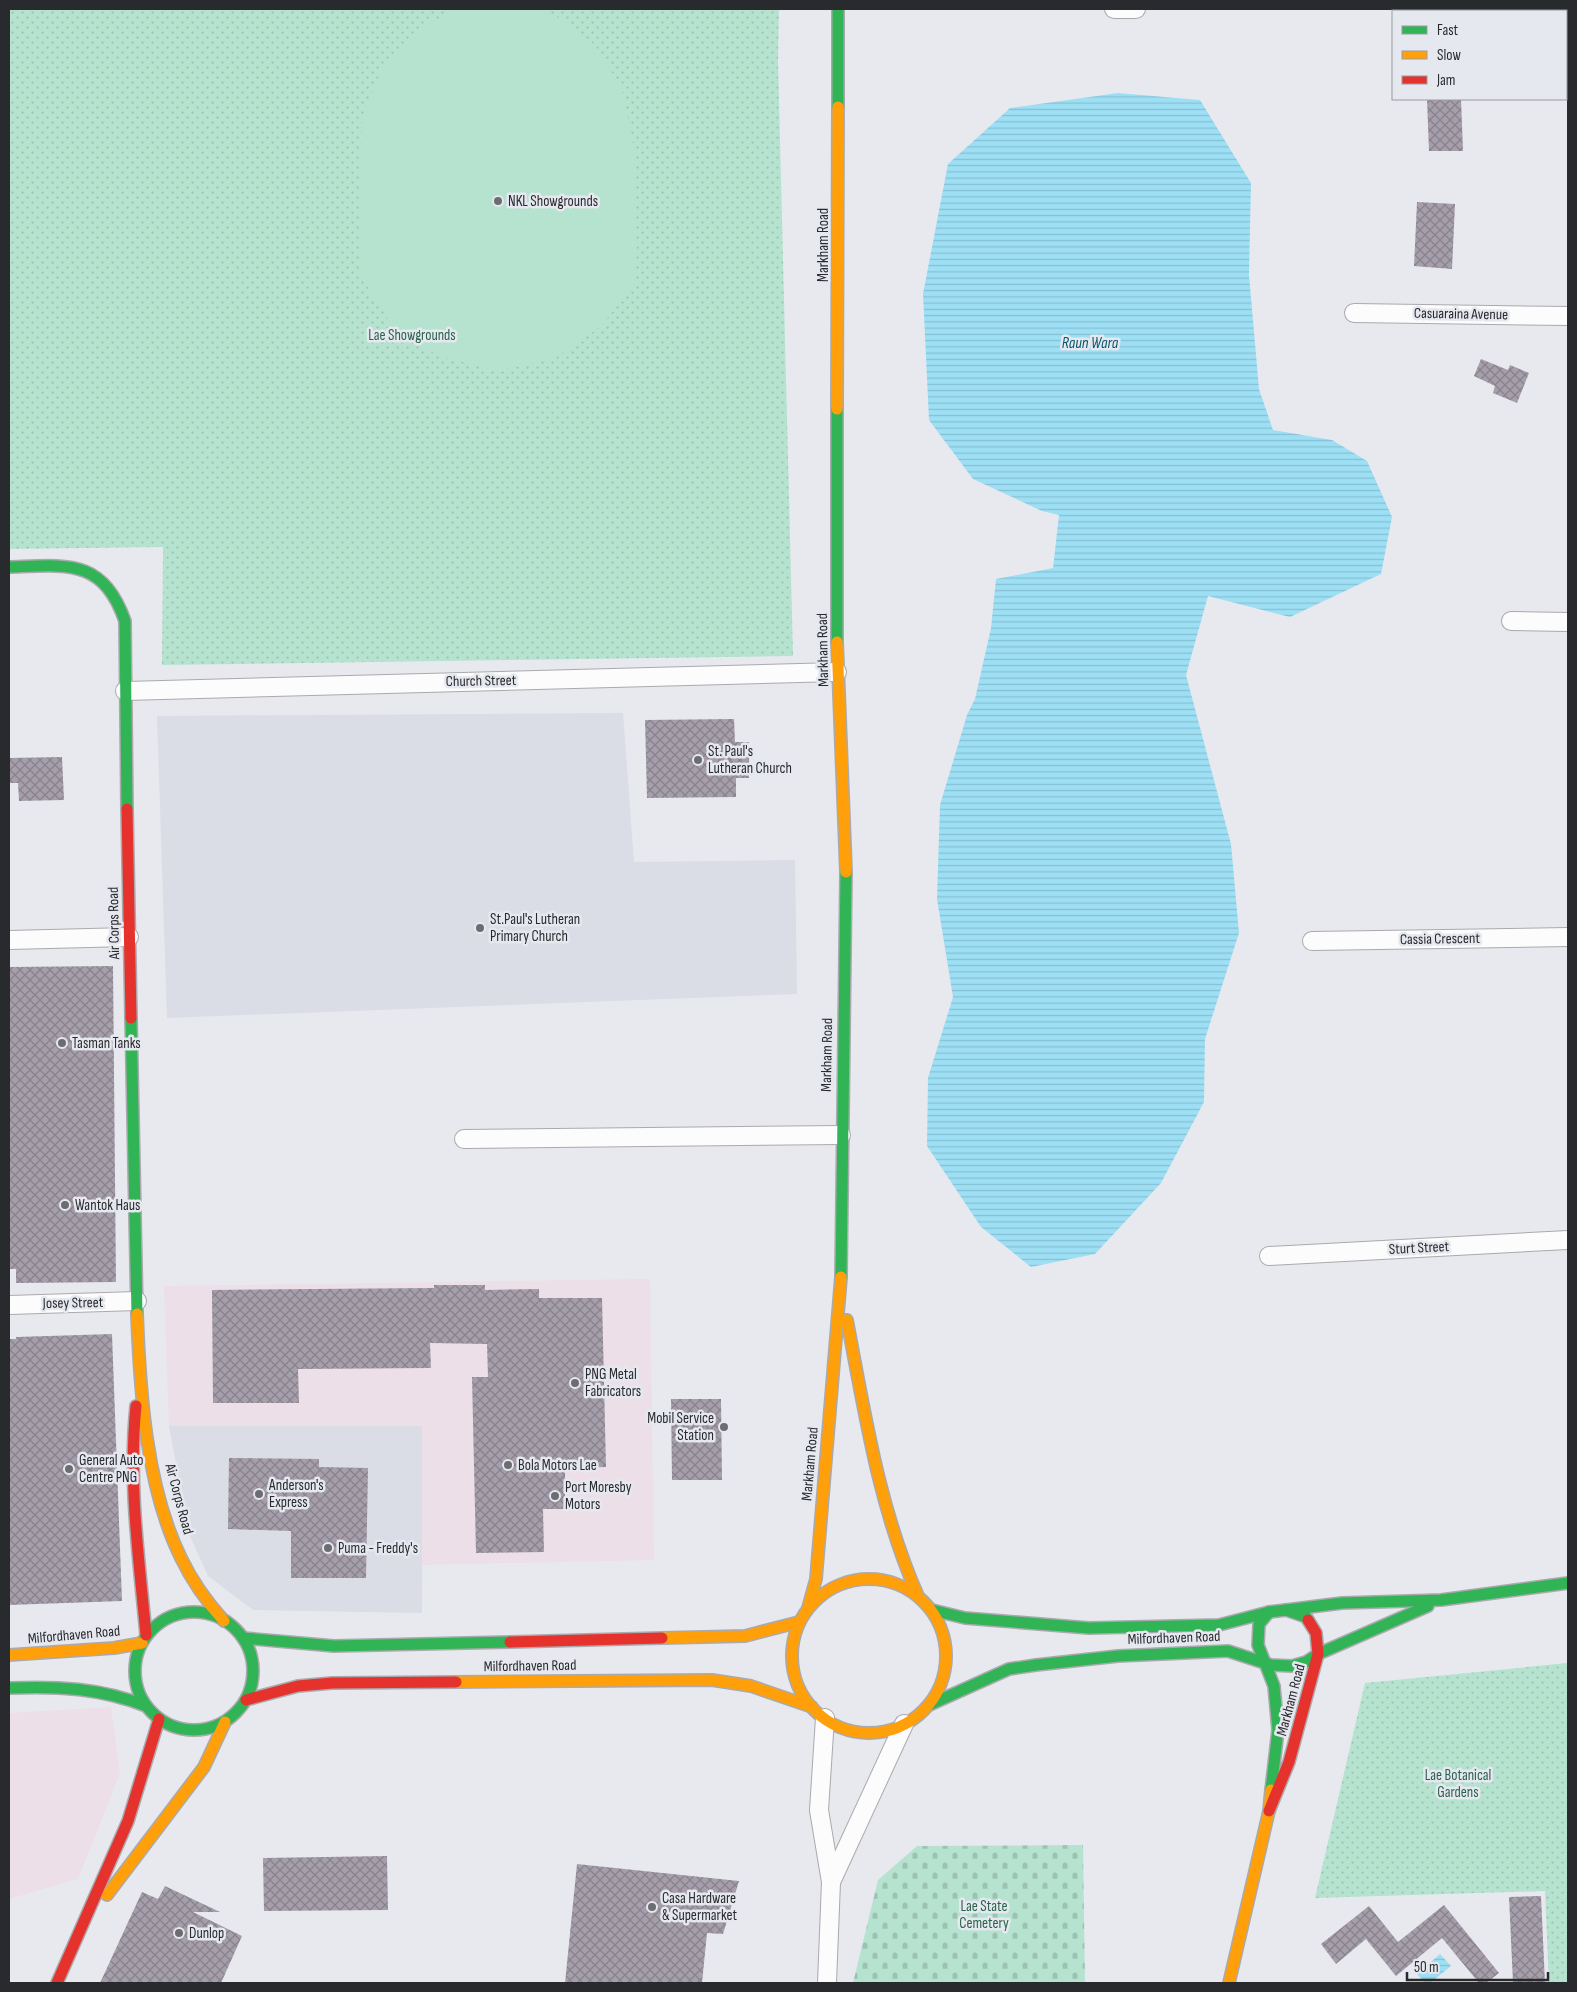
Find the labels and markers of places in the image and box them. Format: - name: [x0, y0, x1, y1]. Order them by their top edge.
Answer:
- place label: NKL Showgrounds: [508, 192, 598, 211]
- marker: NKL Showgrounds: [492, 195, 504, 207]
- place label: St. Paul's Lutheran Church: [708, 742, 792, 778]
- marker: St. Paul's Lutheran Church: [692, 754, 704, 766]
- place label: St.Paul's Lutheran Primary Church: [490, 910, 580, 946]
- marker: St.Paul's Lutheran Primary Church: [474, 922, 486, 934]
- place label: Tasman Tanks: [72, 1034, 141, 1053]
- marker: Tasman Tanks: [56, 1037, 68, 1049]
- place label: Wantok Haus: [75, 1196, 141, 1215]
- marker: Wantok Haus: [59, 1199, 71, 1211]
- place label: PNG Metal Fabricators: [585, 1365, 641, 1401]
- marker: PNG Metal Fabricators: [569, 1377, 581, 1389]
- place label: Mobil Service Station: [647, 1409, 714, 1445]
- marker: Mobil Service Station: [718, 1421, 730, 1433]
- place label: General Auto Centre PNG: [79, 1451, 143, 1487]
- place label: Bola Motors Lae: [518, 1456, 597, 1475]
- marker: Bola Motors Lae: [502, 1459, 514, 1471]
- marker: General Auto Centre PNG: [63, 1463, 75, 1475]
- place label: Anderson's Express: [268, 1476, 324, 1512]
- place label: Port Moresby Motors: [565, 1478, 632, 1514]
- marker: Anderson's Express: [253, 1488, 265, 1500]
- marker: Port Moresby Motors: [549, 1490, 561, 1502]
- place label: Puma - Freddy's: [338, 1539, 418, 1558]
- marker: Puma - Freddy's: [322, 1542, 334, 1554]
- place label: Casa Hardware & Supermarket: [662, 1889, 737, 1925]
- marker: Casa Hardware & Supermarket: [646, 1901, 658, 1913]
- place label: Dunlop: [189, 1924, 224, 1943]
- marker: Dunlop: [173, 1927, 185, 1939]

